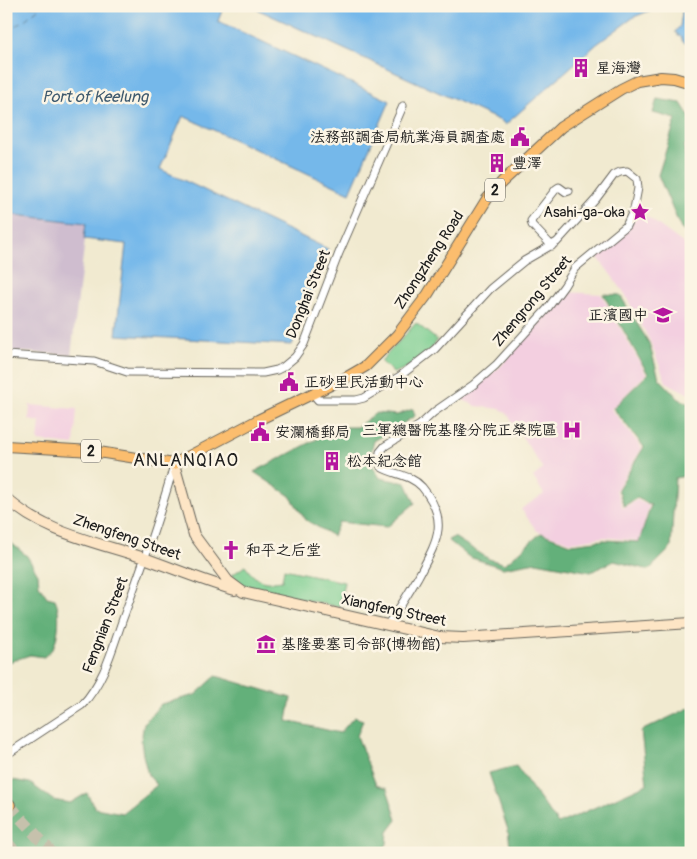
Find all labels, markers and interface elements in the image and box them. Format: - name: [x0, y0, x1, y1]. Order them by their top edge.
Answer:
- building icon: 星海灣: [570, 57, 592, 79]
- place label: 星海灣: [596, 59, 641, 78]
- water label: Port of Keelung: [42, 87, 150, 107]
- public building icon: 法務部調查局航業海員調查處: [509, 126, 531, 148]
- place label: 法務部調查局航業海員調查處: [310, 128, 505, 147]
- building icon: 豐澤: [486, 152, 508, 174]
- place label: 豐澤: [512, 154, 542, 173]
- road number: 2: [485, 178, 505, 202]
- place icon: Asahi-ga-oka: [629, 201, 651, 223]
- place label: Asahi-ga-oka: [543, 203, 625, 222]
- street label: Zhongzheng Road: [391, 207, 468, 313]
- street label: Donghai Street: [282, 246, 335, 341]
- street label: Zhengrong Street: [489, 251, 577, 351]
- school or university icon: 正濱國中: [652, 304, 674, 326]
- place label: 正濱國中: [588, 306, 648, 325]
- public building icon: 正砂里民活動中心: [278, 371, 300, 393]
- place label: 正砂里民活動中心: [304, 373, 424, 392]
- hospital icon: 三軍總醫院基隆分院正榮院區: [561, 419, 583, 441]
- public building icon: 安瀾橋郵局: [249, 421, 271, 443]
- place label: 三軍總醫院基隆分院正榮院區: [362, 421, 557, 440]
- place label: 安瀾橋郵局: [275, 423, 350, 442]
- road number: 2: [81, 440, 101, 462]
- district label: ANLANQIAO: [133, 449, 239, 472]
- building icon: 松本紀念館: [321, 450, 343, 472]
- place label: 松本紀念館: [347, 452, 422, 471]
- street label: Zhengfeng Street: [70, 510, 184, 565]
- church icon: 和平之后堂: [220, 539, 242, 561]
- place label: 和平之后堂: [246, 541, 321, 560]
- street label: Fengnian Street: [78, 573, 133, 676]
- street label: Xiangfeng Street: [340, 590, 449, 631]
- museum icon: 基隆要塞司令部(博物館): [255, 633, 277, 655]
- place label: 基隆要塞司令部(博物館): [281, 635, 441, 654]

